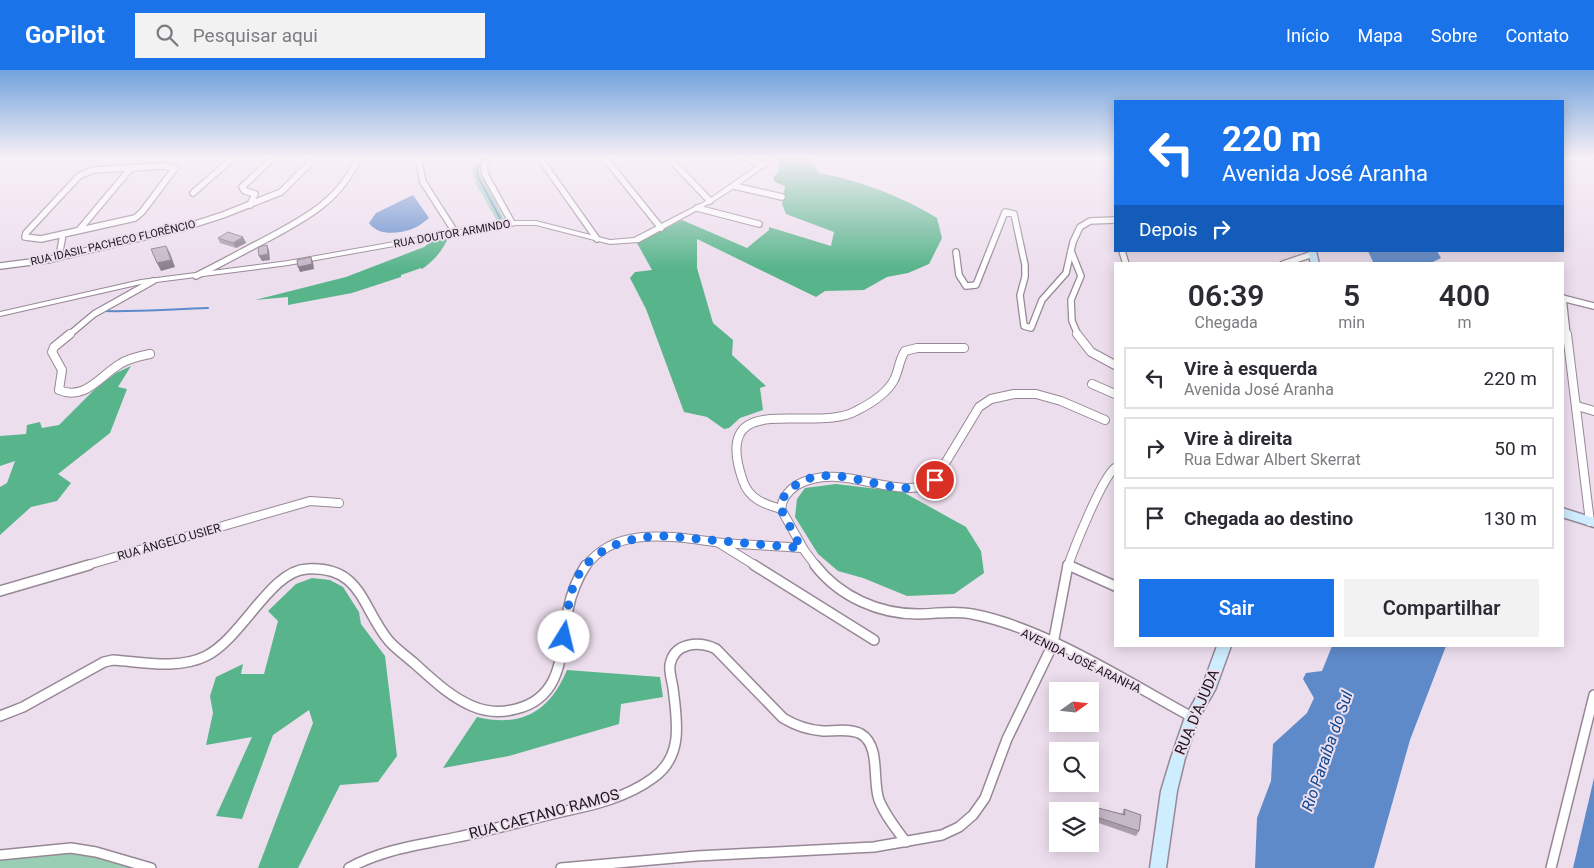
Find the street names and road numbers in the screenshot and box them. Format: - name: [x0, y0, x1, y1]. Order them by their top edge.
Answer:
- street label: RUA DOUTOR ARMINDO: [393, 217, 511, 251]
- street label: RUA IDASIL PACHECO FLORÊNCIO: [29, 218, 197, 268]
- street label: RUA ÂNGELO USIER: [115, 519, 223, 563]
- street label: AVENIDA JOSÉ ARANHA: [1019, 625, 1144, 696]
- street label: RUA D'AJUDA: [1171, 666, 1223, 757]
- street label: RUA CAETANO RAMOS: [467, 785, 621, 843]

